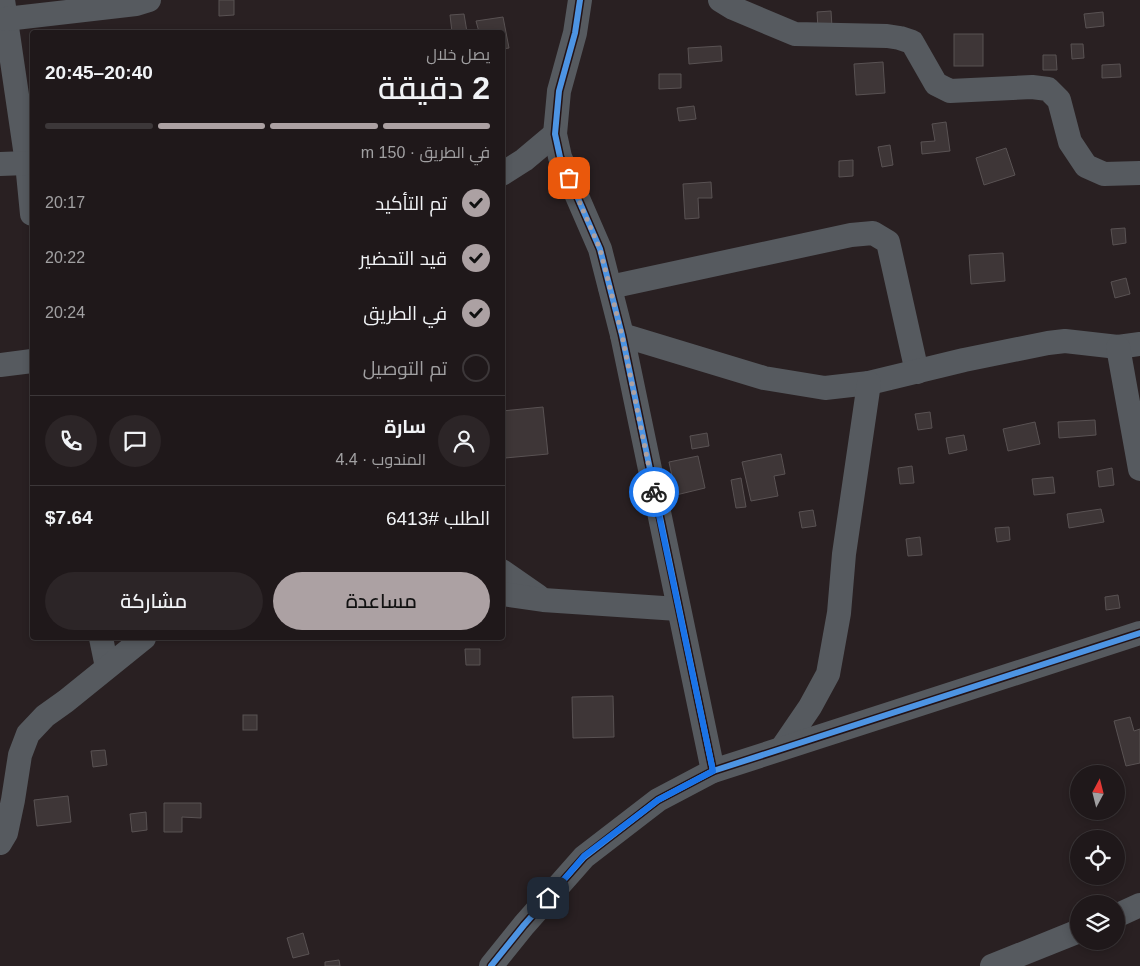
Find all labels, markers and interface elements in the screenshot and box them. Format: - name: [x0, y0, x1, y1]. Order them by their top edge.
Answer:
- text: يصل خلال: [426, 46, 490, 63]
- text: 20:40–20:45: [45, 62, 153, 83]
- text: 2 دقيقة: [378, 70, 490, 106]
- text: في الطريق · 150 m: [361, 144, 490, 161]
- pin: [548, 157, 590, 199]
- icon: bag: [555, 164, 583, 192]
- icon: check: [462, 189, 490, 217]
- text: تم التأكيد: [375, 193, 447, 214]
- text: 20:17: [45, 194, 85, 211]
- icon: check: [462, 244, 490, 272]
- text: قيد التحضير: [360, 248, 447, 269]
- text: 20:22: [45, 249, 85, 266]
- icon: check: [462, 299, 490, 327]
- text: في الطريق: [363, 303, 447, 324]
- text: 20:24: [45, 304, 85, 321]
- text: تم التوصيل: [363, 358, 447, 379]
- button: phone: [45, 415, 97, 467]
- button: chat: [109, 415, 161, 467]
- button: person: [438, 415, 490, 467]
- text: سارة: [384, 416, 426, 437]
- text: المندوب · 4.4: [335, 451, 426, 468]
- courier: [629, 467, 679, 517]
- icon: bike: [640, 478, 668, 506]
- text: $7.64: [45, 507, 93, 528]
- text: الطلب #6413: [386, 508, 490, 529]
- button: مشاركة: [45, 572, 263, 630]
- button: مساعدة: [273, 572, 490, 630]
- north arrow: [1070, 765, 1125, 820]
- map controls: [1070, 765, 1125, 950]
- button: locate: [1070, 830, 1125, 885]
- pin: [527, 877, 569, 919]
- icon: home: [534, 884, 562, 912]
- button: layers: [1070, 895, 1125, 950]

